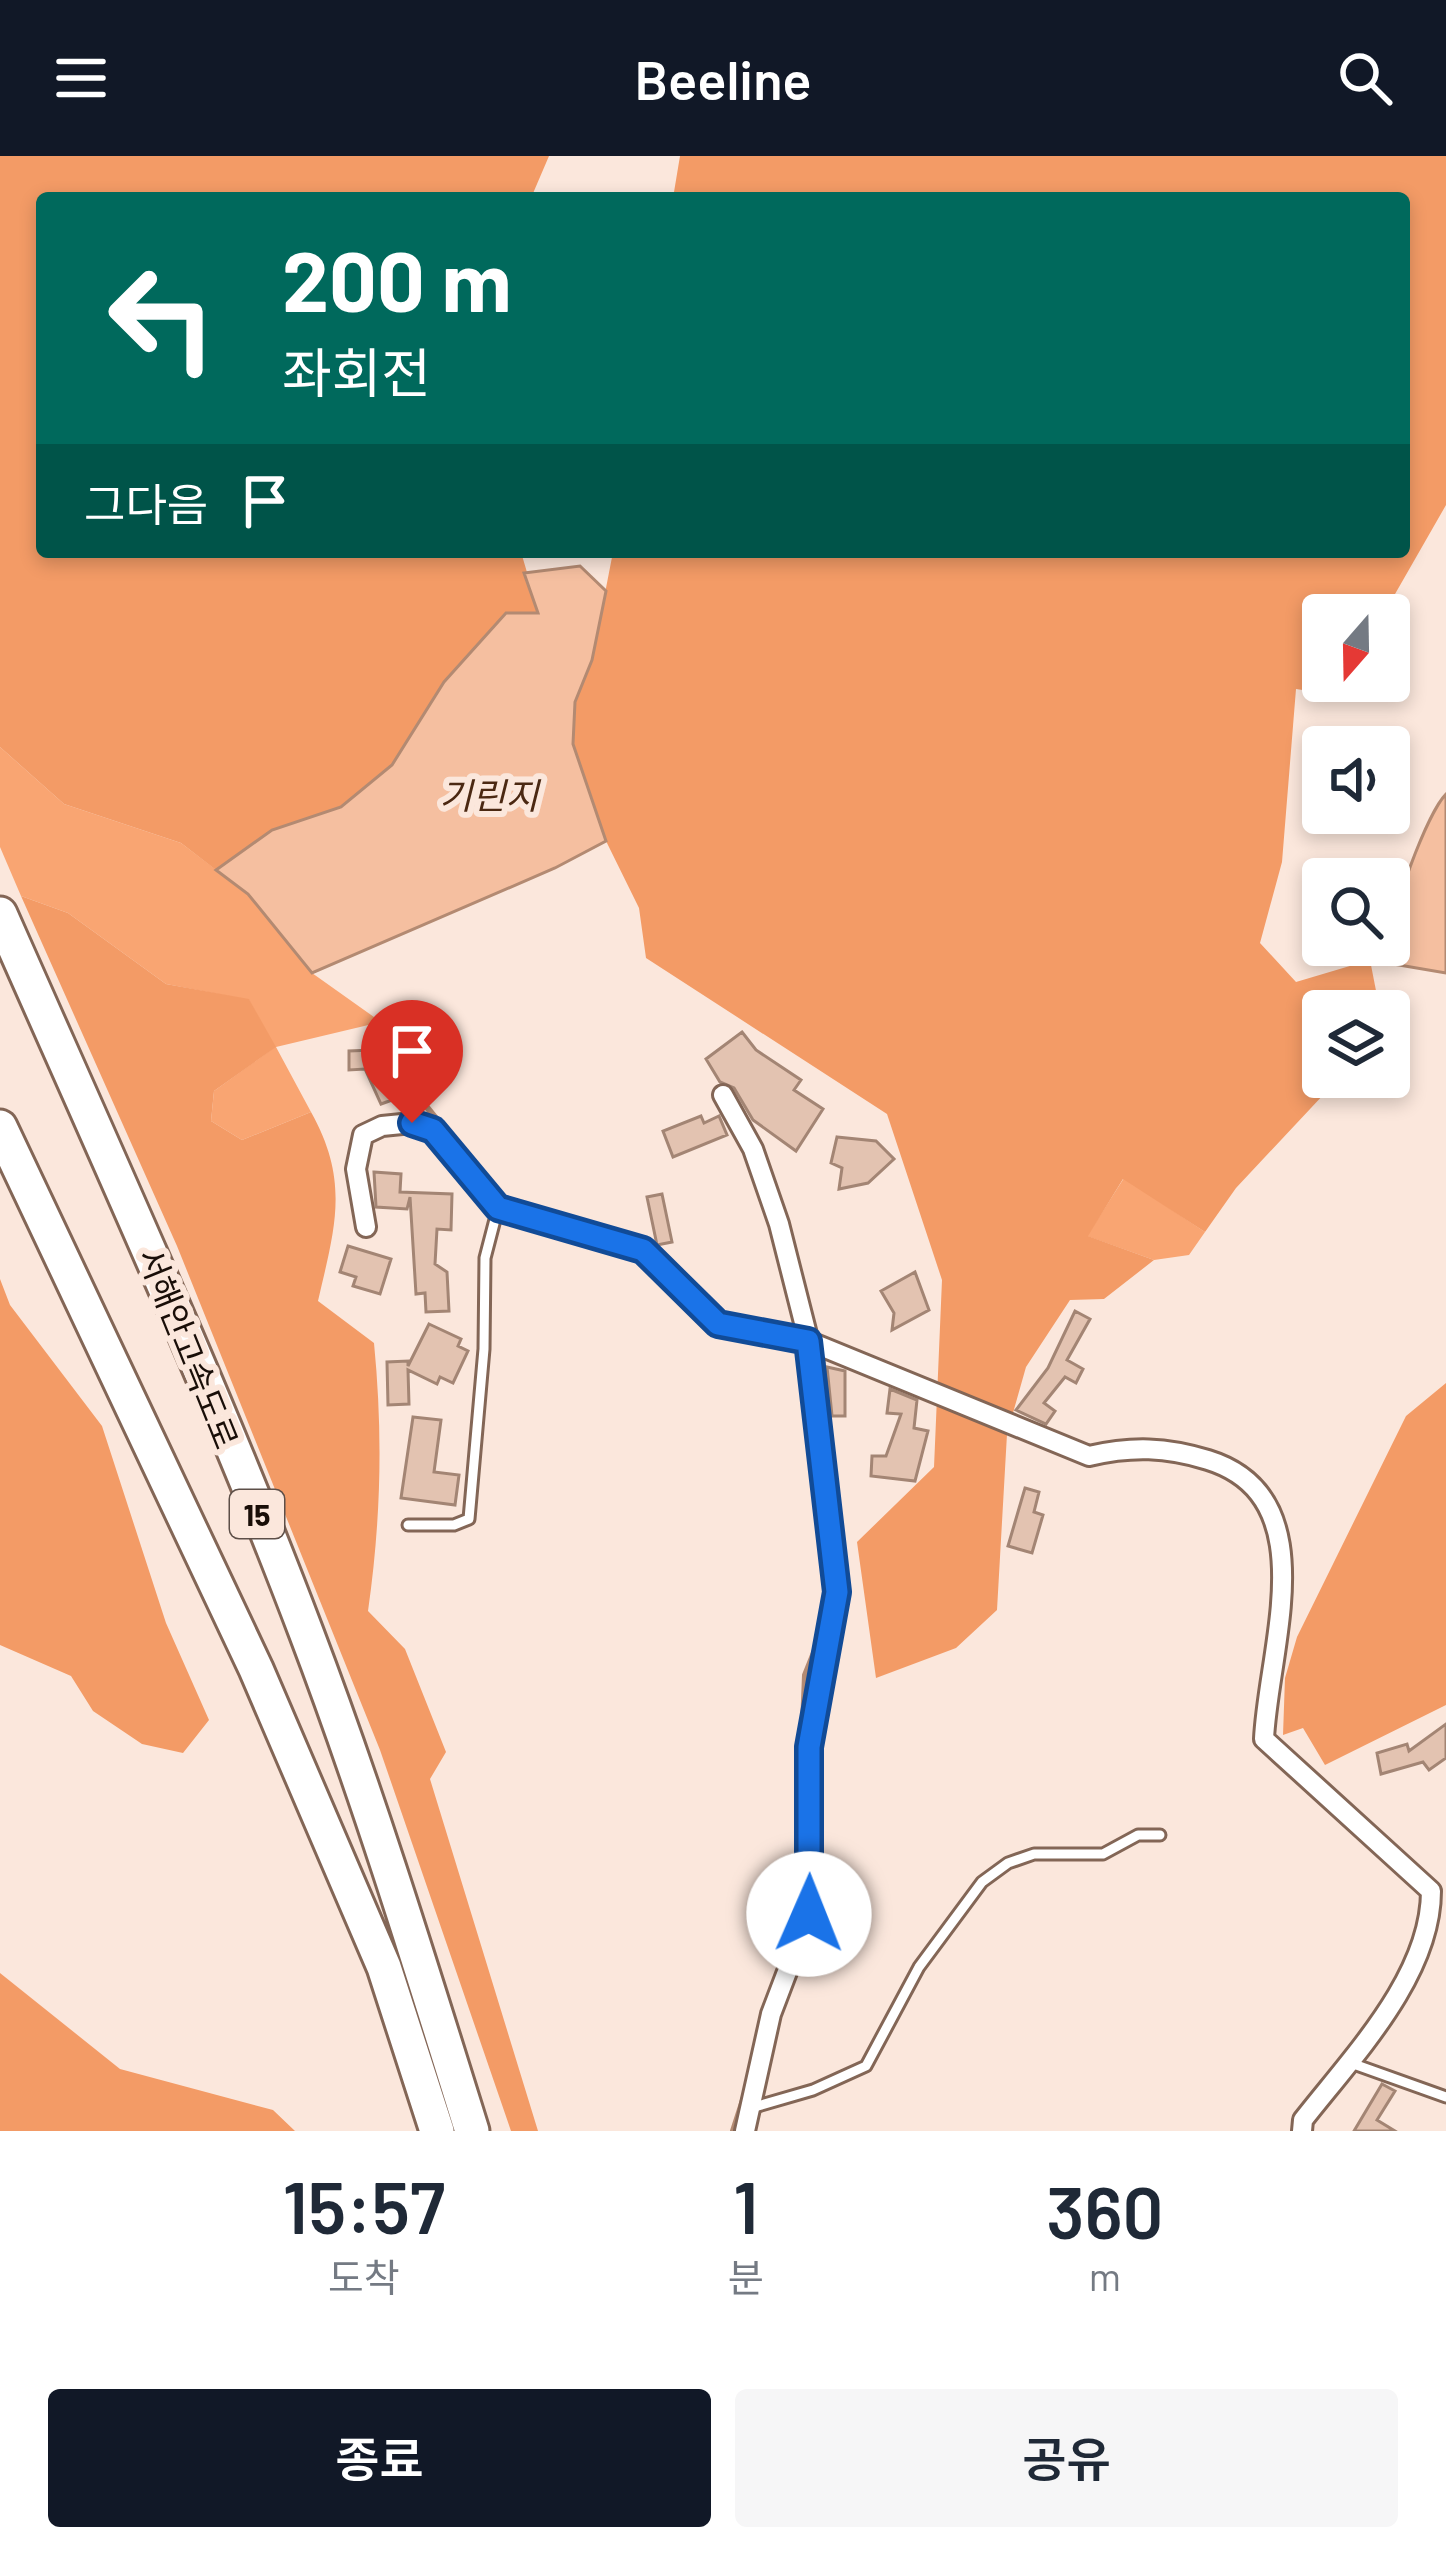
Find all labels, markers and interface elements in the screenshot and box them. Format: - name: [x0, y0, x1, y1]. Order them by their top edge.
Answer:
- icon: menu: [48, 45, 114, 111]
- icon: search: [1332, 45, 1398, 111]
- text: Beeline: [634, 46, 812, 111]
- text: 200 m: [282, 228, 512, 329]
- icon: left: [84, 240, 240, 396]
- text: 좌회전: [282, 339, 431, 404]
- icon: arrive: [232, 468, 298, 534]
- text: 그다음: [84, 476, 208, 530]
- north arrow: [1302, 594, 1410, 702]
- map controls: [1302, 594, 1410, 1098]
- button: sound: [1302, 726, 1410, 834]
- water label: 기린지: [439, 773, 542, 816]
- button: search: [1302, 858, 1410, 966]
- button: layers: [1302, 990, 1410, 1098]
- pin: [361, 1000, 463, 1123]
- icon: arrive: [379, 1018, 445, 1084]
- street label: 서해안고속도로: [131, 1242, 247, 1454]
- road number: 15: [230, 1490, 284, 1538]
- position arrow: [746, 1851, 872, 1977]
- text: 15:57: [283, 2162, 445, 2248]
- text: 1: [733, 2162, 758, 2248]
- text: 360: [1046, 2167, 1163, 2253]
- text: m: [1089, 2252, 1121, 2299]
- text: 도착: [328, 2253, 400, 2300]
- text: 분: [728, 2253, 764, 2300]
- button: 종료: [48, 2389, 711, 2527]
- button: 공유: [735, 2389, 1398, 2527]

